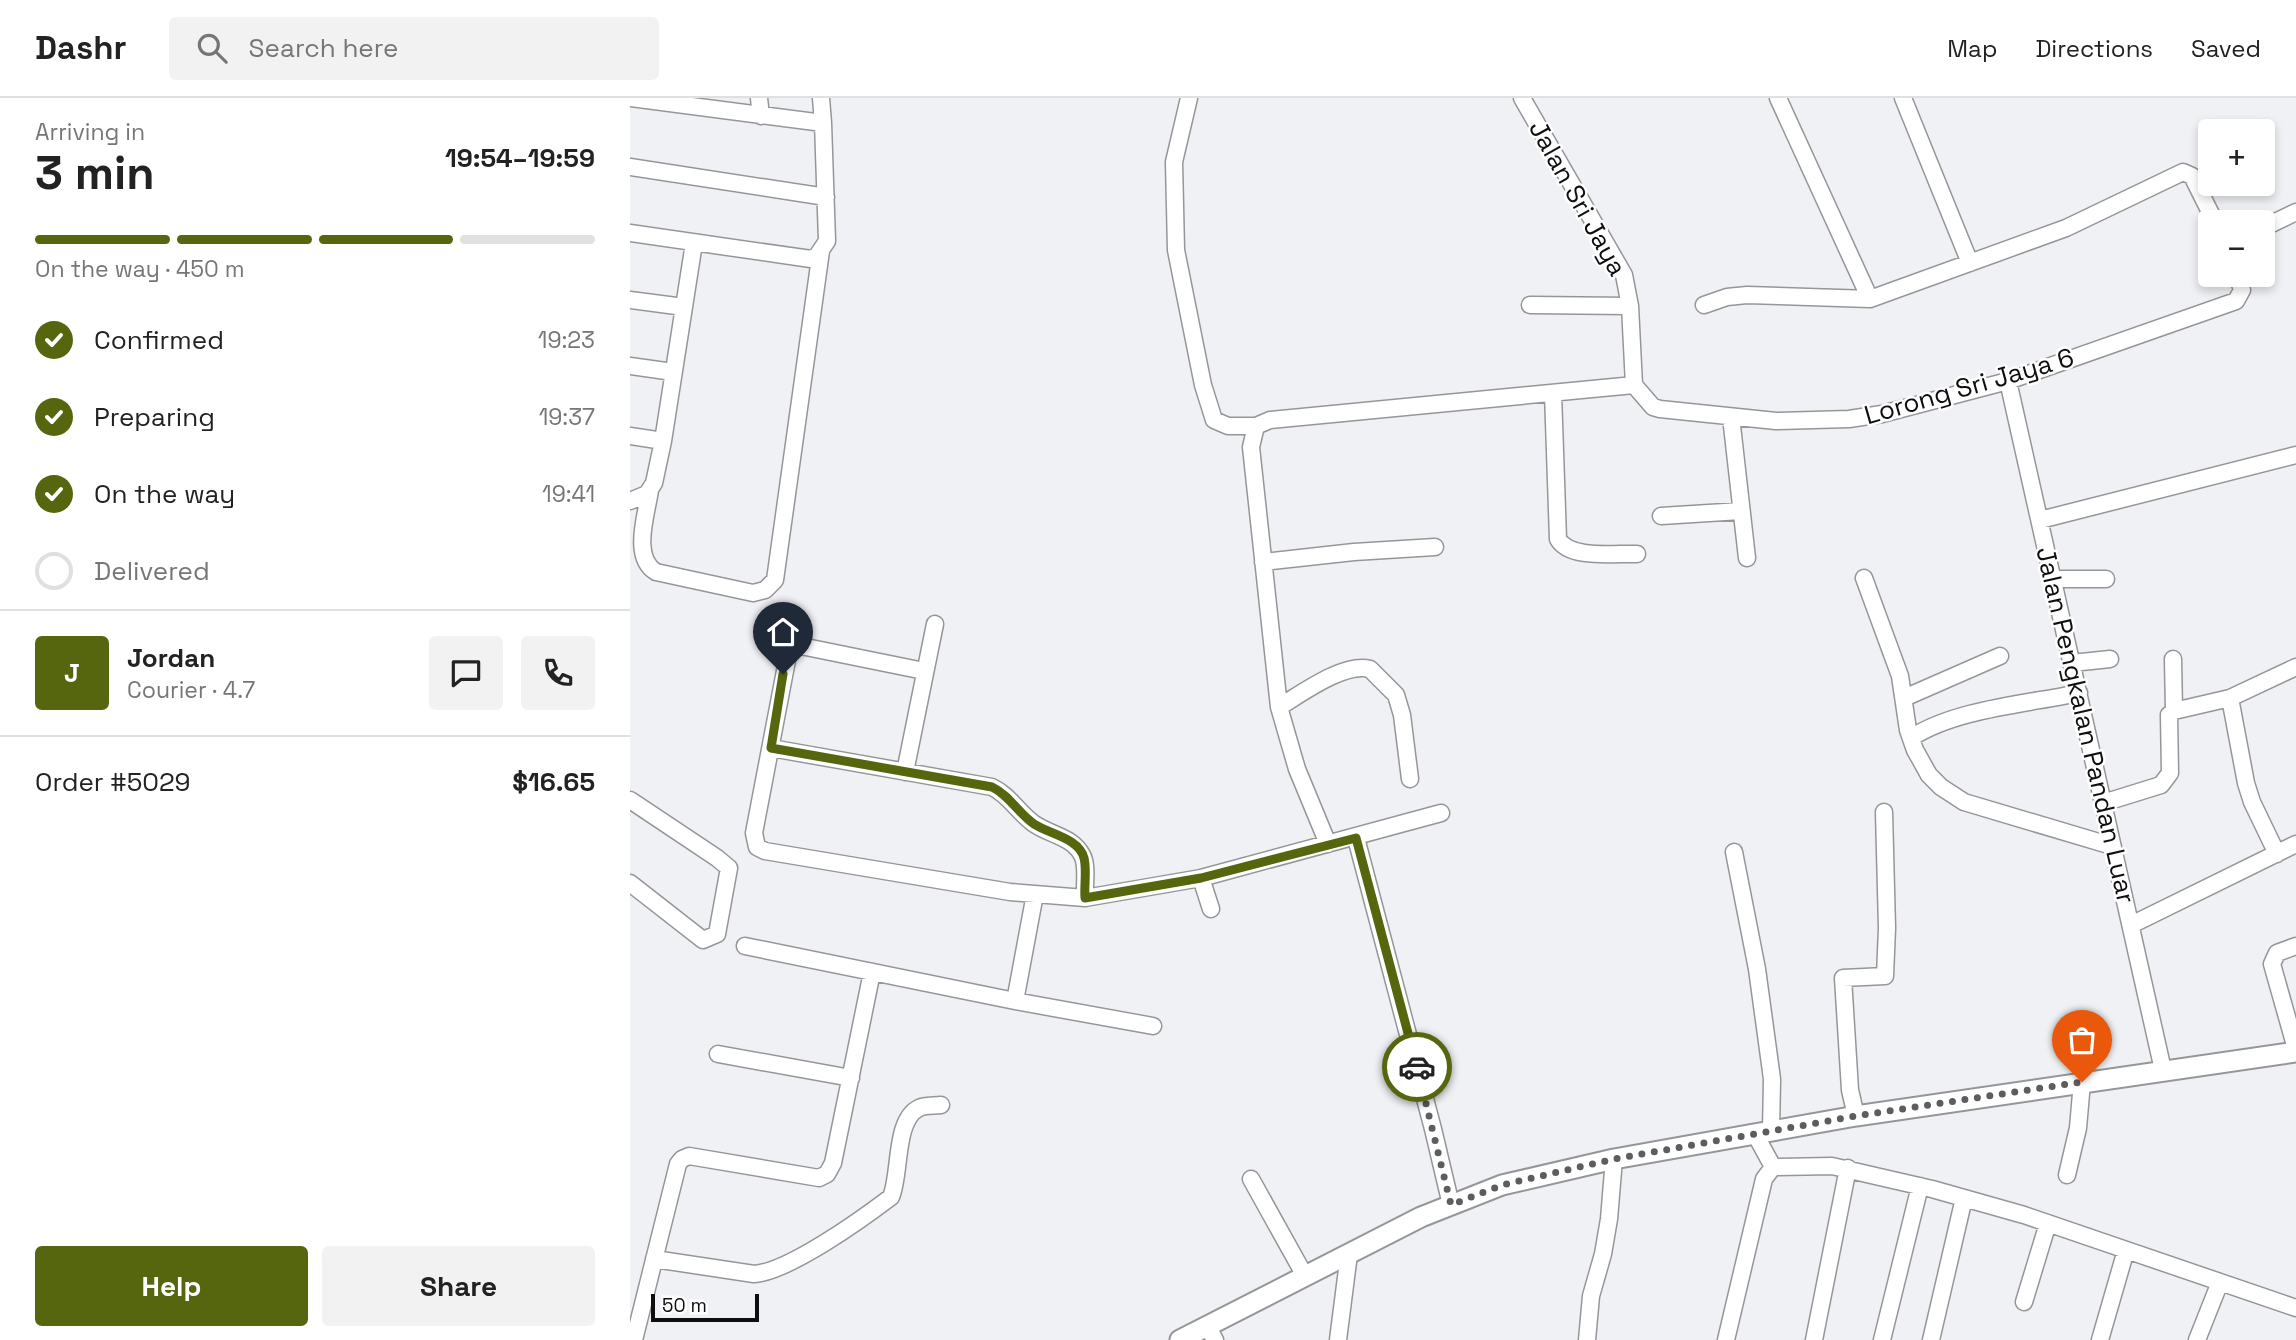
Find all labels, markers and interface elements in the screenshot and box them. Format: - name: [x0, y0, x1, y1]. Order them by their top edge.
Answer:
- search box: [169, 17, 659, 80]
- text: Dashr: [35, 27, 127, 69]
- icon: search: [193, 29, 231, 67]
- text: Search here: [249, 31, 398, 65]
- text: Map: [1947, 33, 1997, 64]
- text: Directions: [2035, 33, 2153, 64]
- text: Saved: [2191, 33, 2261, 64]
- street label: Jalan Sri Jaya: [1521, 114, 1635, 282]
- text: Arriving in: [35, 117, 145, 147]
- map controls: [2198, 119, 2275, 287]
- button: +: [2198, 119, 2275, 196]
- text: 19:54–19:59: [445, 141, 595, 175]
- text: 3 min: [35, 144, 155, 202]
- button: −: [2198, 210, 2275, 287]
- text: On the way · 450 m: [35, 254, 245, 284]
- icon: check: [35, 321, 73, 359]
- text: Confirmed: [94, 323, 224, 357]
- text: 19:23: [538, 325, 595, 355]
- street label: Lorong Sri Jaya 6: [1860, 340, 2078, 432]
- icon: check: [35, 398, 73, 436]
- text: Preparing: [94, 400, 215, 434]
- text: 19:37: [539, 402, 595, 432]
- icon: check: [35, 475, 73, 513]
- text: On the way: [94, 477, 235, 511]
- text: 19:41: [542, 479, 595, 509]
- street label: Jalan Pengkalan Pandan Luar: [2028, 543, 2144, 907]
- text: Delivered: [94, 554, 210, 588]
- pin: [753, 602, 813, 674]
- icon: home: [764, 613, 802, 651]
- button: chat: [429, 636, 503, 710]
- button: phone: [521, 636, 595, 710]
- text: Jordan: [127, 641, 215, 675]
- text: J: [64, 656, 80, 690]
- text: Courier · 4.7: [127, 675, 255, 705]
- text: Order #5029: [35, 765, 190, 799]
- text: $16.65: [512, 765, 595, 799]
- pin: [2052, 1010, 2112, 1082]
- icon: bag: [2063, 1021, 2101, 1059]
- courier: [1382, 1032, 1452, 1102]
- icon: car: [1398, 1048, 1436, 1086]
- button: Help: [35, 1246, 308, 1326]
- button: Share: [322, 1246, 595, 1326]
- scale bar: [651, 1291, 760, 1323]
- text: 50 m: [662, 1293, 707, 1318]

